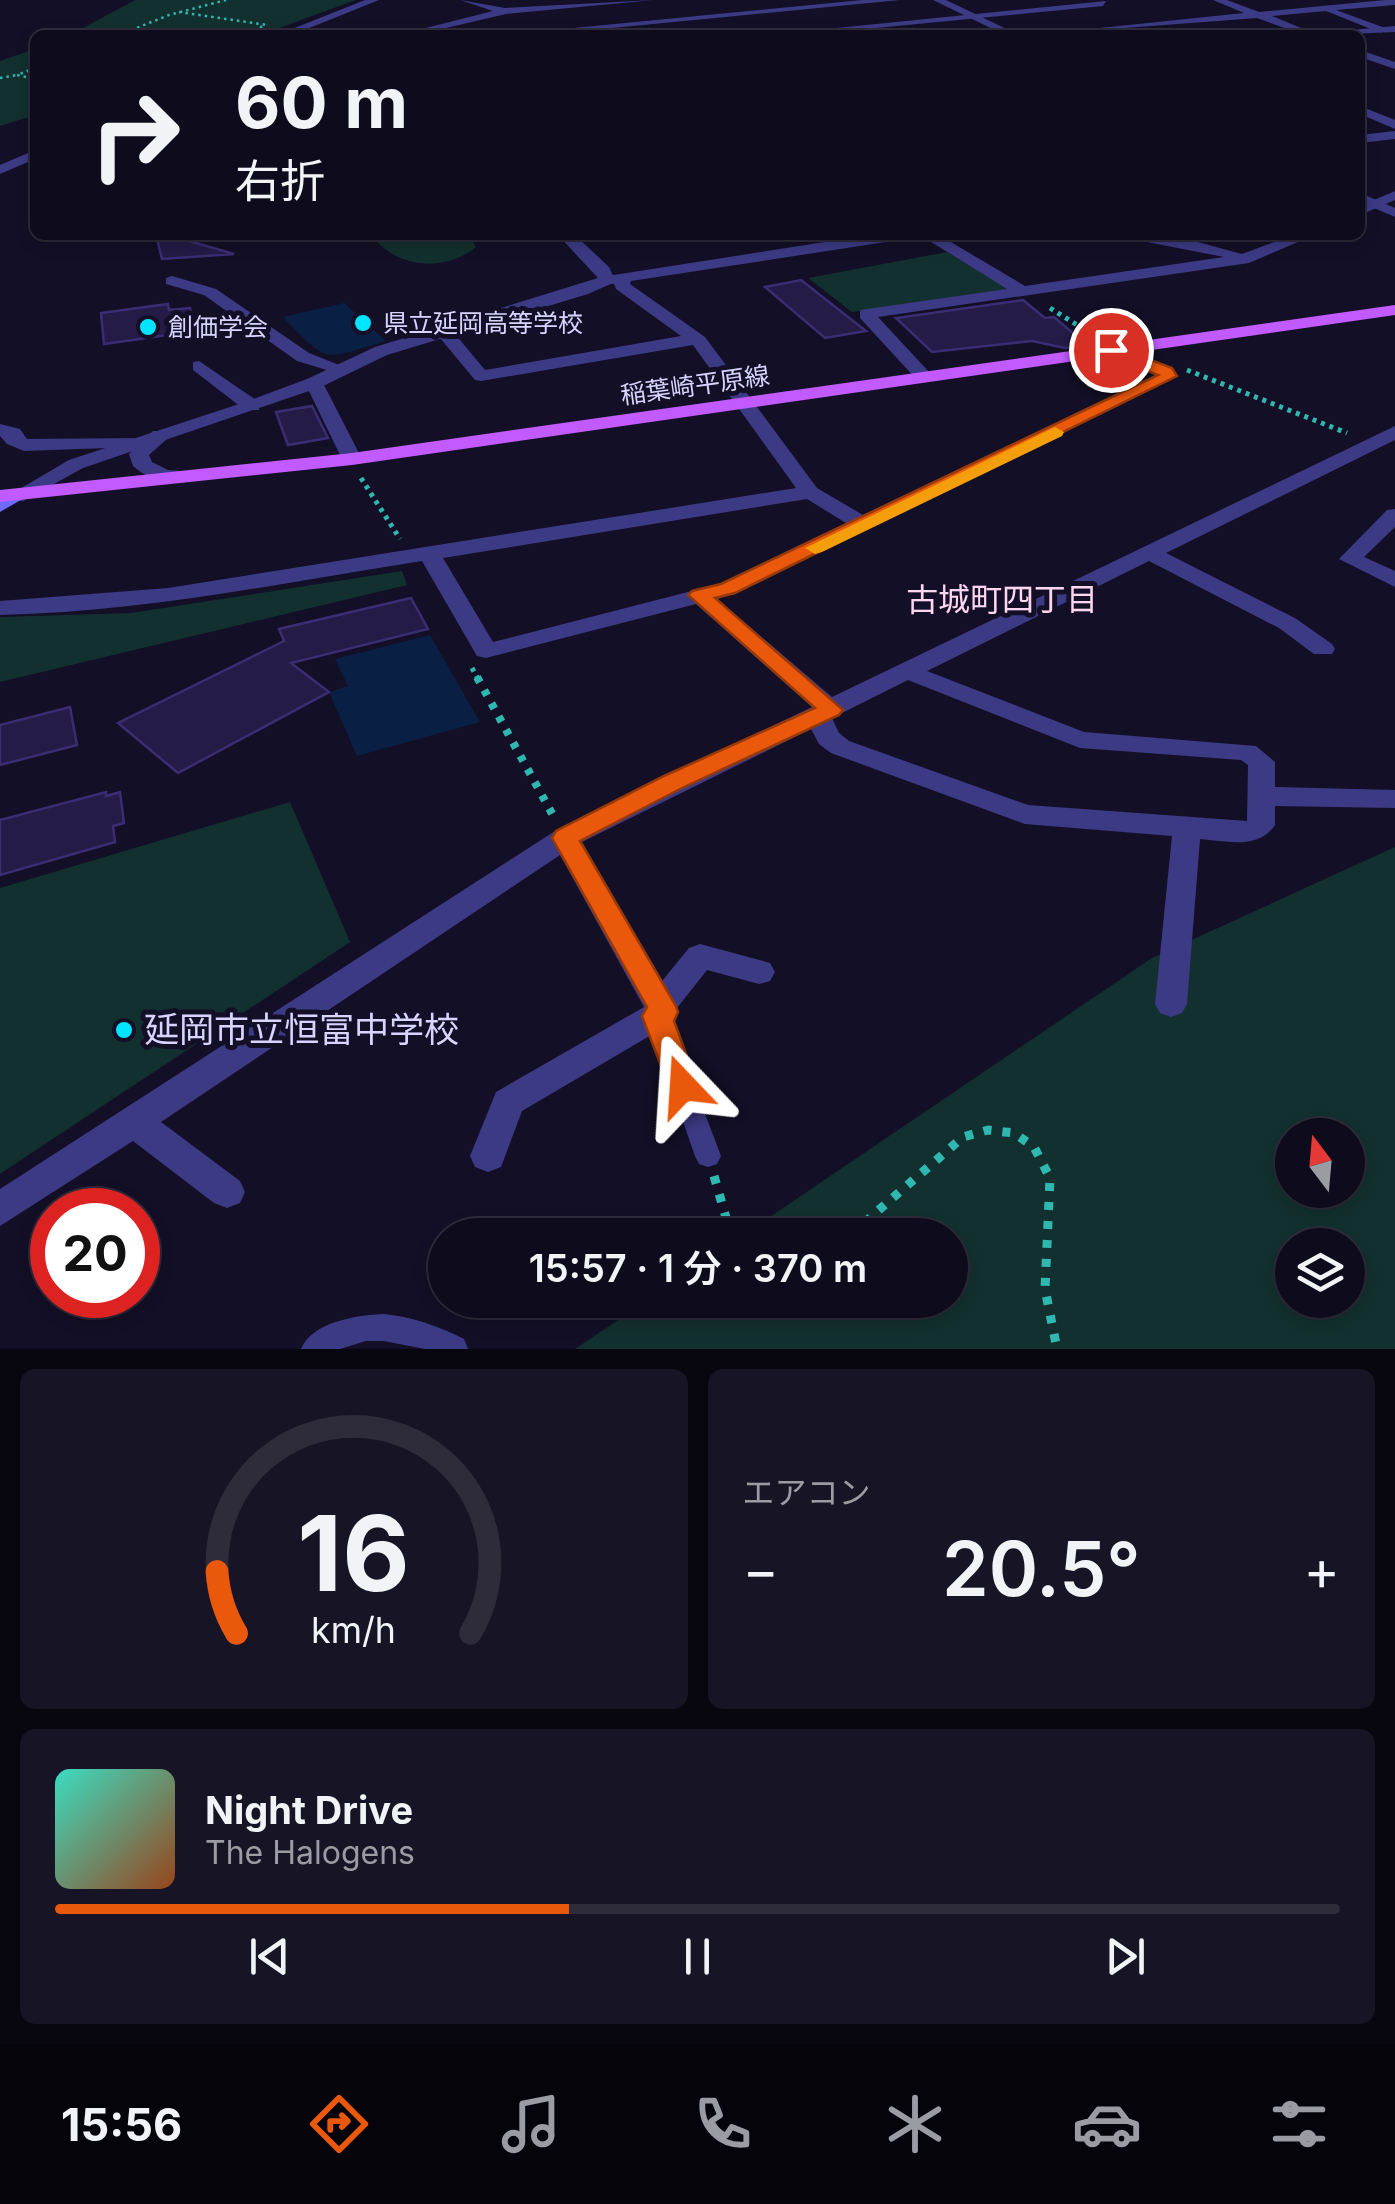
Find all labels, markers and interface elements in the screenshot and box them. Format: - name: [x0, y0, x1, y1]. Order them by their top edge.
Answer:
- text: 60 m: [235, 60, 408, 145]
- icon: right: [70, 70, 200, 200]
- text: 右折: [235, 153, 325, 208]
- place label: 県立延岡高等学校: [383, 308, 583, 338]
- pin: [1069, 308, 1154, 393]
- place label: 創価学会: [168, 312, 268, 342]
- marker: 県立延岡高等学校: [352, 312, 374, 334]
- marker: 創価学会: [137, 316, 159, 338]
- icon: arrive: [1084, 323, 1139, 378]
- street label: 稲葉崎平原線: [619, 360, 771, 410]
- district label: 古城町四丁目: [906, 580, 1098, 619]
- place label: 延岡市立恒富中学校: [144, 1008, 459, 1050]
- marker: 延岡市立恒富中学校: [113, 1019, 135, 1041]
- position arrow: [631, 1034, 735, 1138]
- north arrow: [1275, 1118, 1365, 1208]
- map controls: [1275, 1118, 1365, 1318]
- speed limit sign: 20: [30, 1188, 160, 1318]
- button: layers: [1275, 1228, 1365, 1318]
- text: 15:57 · 1 分 · 370 m: [529, 1245, 867, 1291]
- text: エアコン: [743, 1473, 871, 1512]
- text: 16: [298, 1490, 410, 1616]
- text: 20.5°: [942, 1523, 1141, 1614]
- text: −: [743, 1537, 779, 1603]
- text: +: [1304, 1537, 1340, 1603]
- text: km/h: [311, 1608, 396, 1652]
- text: Night Drive: [205, 1787, 413, 1833]
- text: The Halogens: [205, 1833, 415, 1872]
- icon: previous: [242, 1929, 297, 1984]
- icon: pause: [670, 1929, 725, 1984]
- icon: next: [1098, 1929, 1153, 1984]
- icon: directions: [304, 2089, 374, 2159]
- icon: music: [496, 2089, 566, 2159]
- icon: phone: [688, 2089, 758, 2159]
- icon: climate: [880, 2089, 950, 2159]
- icon: car: [1072, 2089, 1142, 2159]
- icon: filters: [1264, 2089, 1334, 2159]
- text: 15:56: [61, 2097, 182, 2152]

